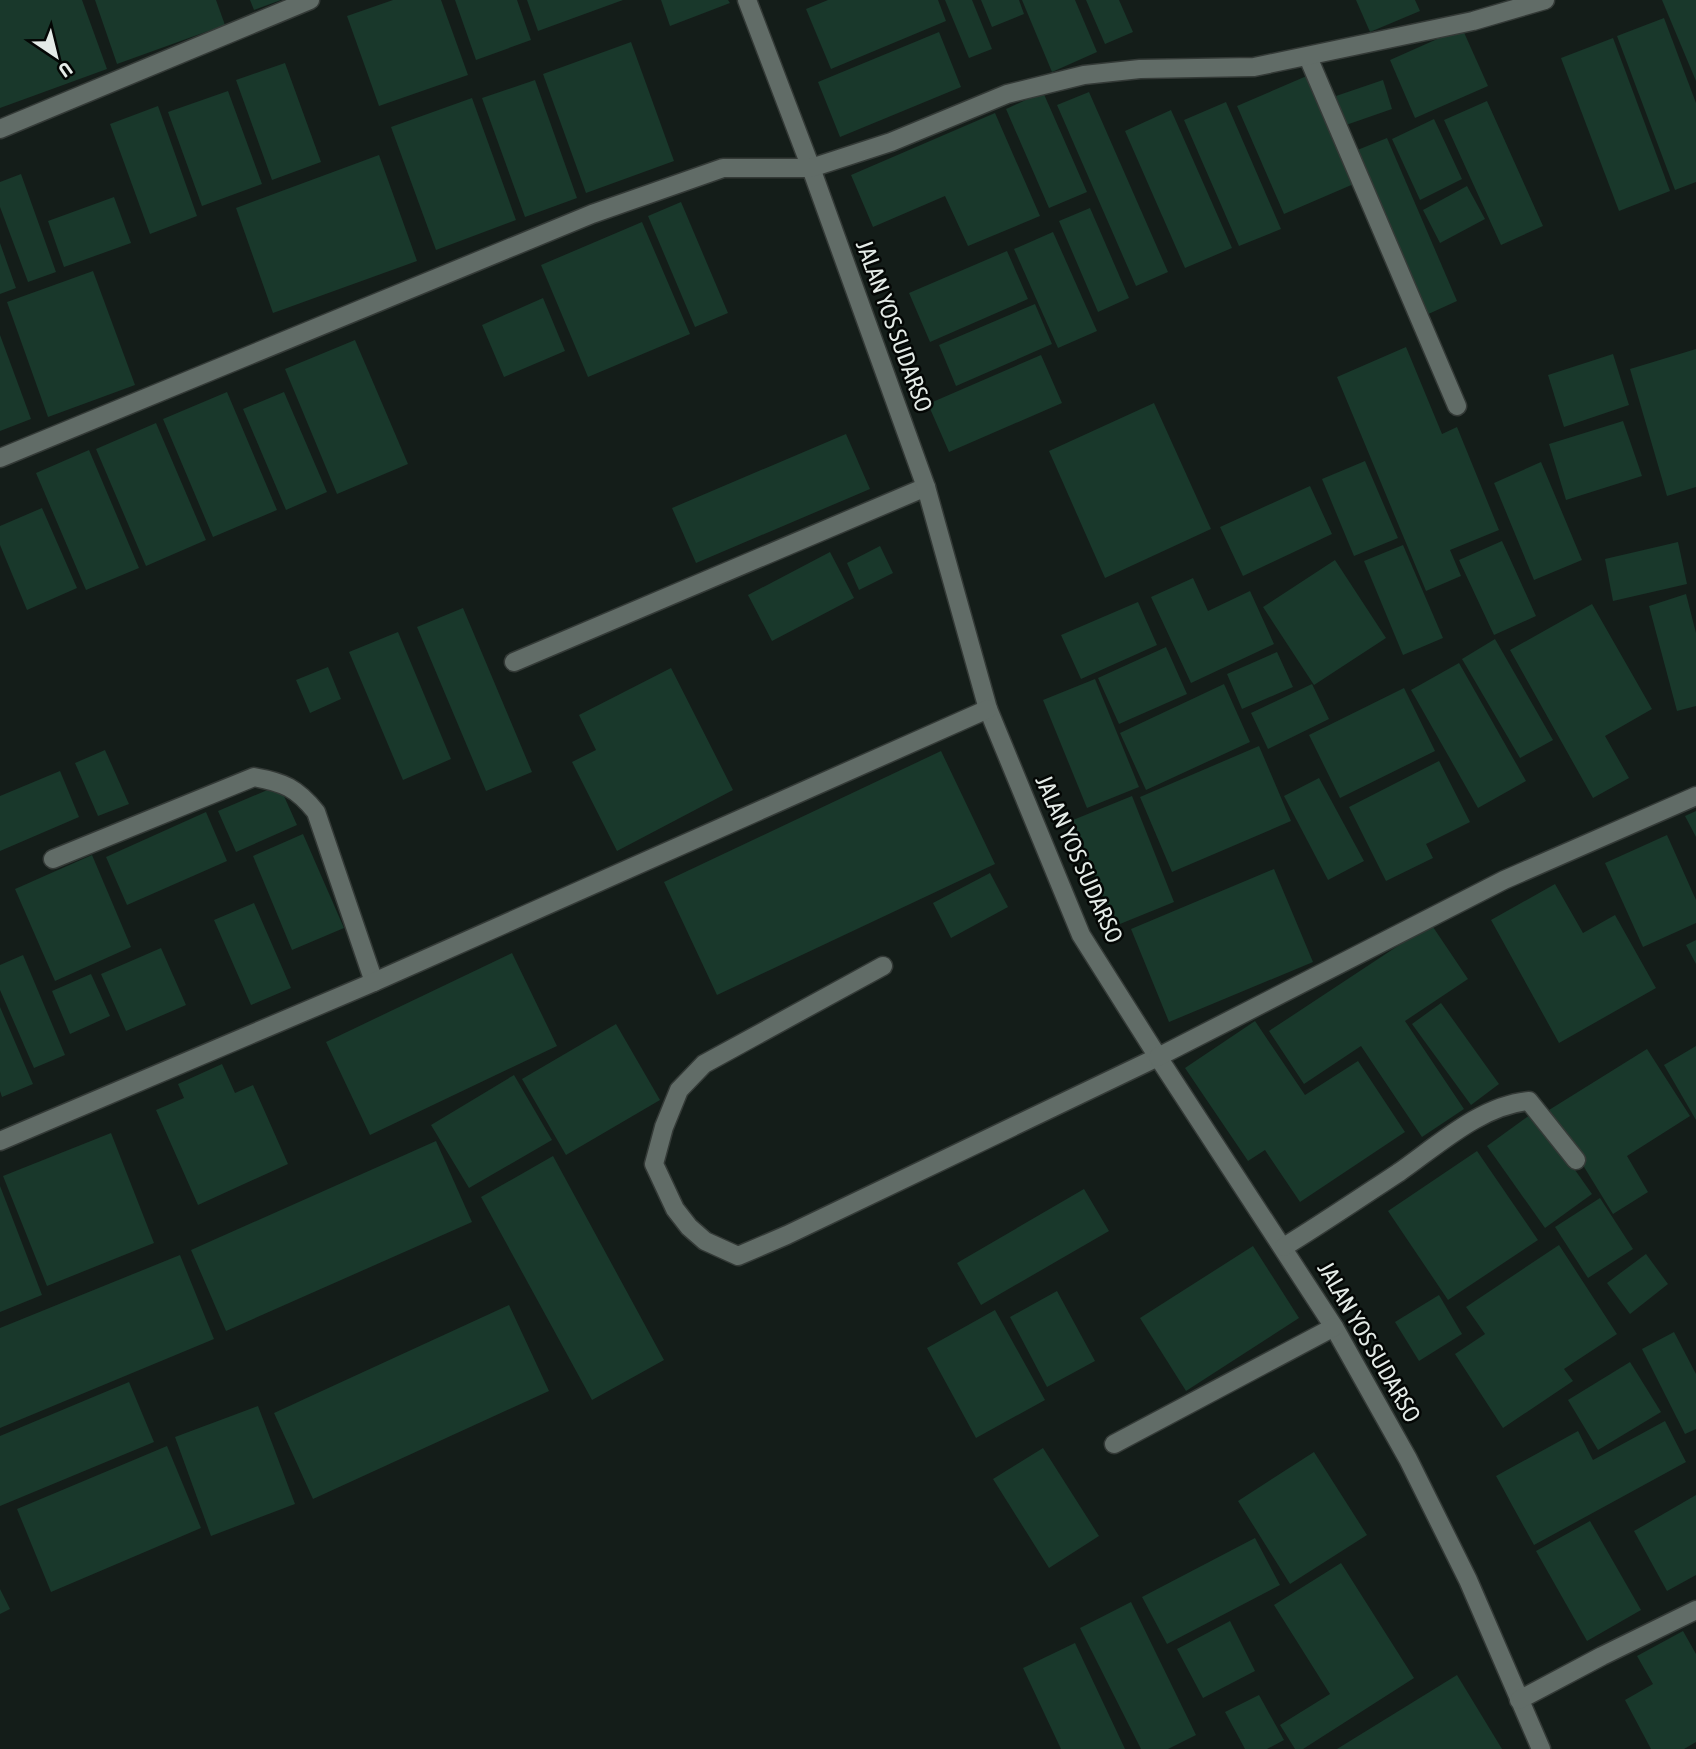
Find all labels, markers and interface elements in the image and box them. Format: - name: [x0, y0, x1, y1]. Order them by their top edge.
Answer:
- north arrow: [21, 21, 91, 91]
- text: U: [55, 58, 77, 82]
- street label: JALAN YOS SUDARSO: [851, 236, 938, 415]
- street label: JALAN YOS SUDARSO: [1030, 771, 1129, 947]
- street label: JALAN YOS SUDARSO: [1313, 1257, 1426, 1427]

